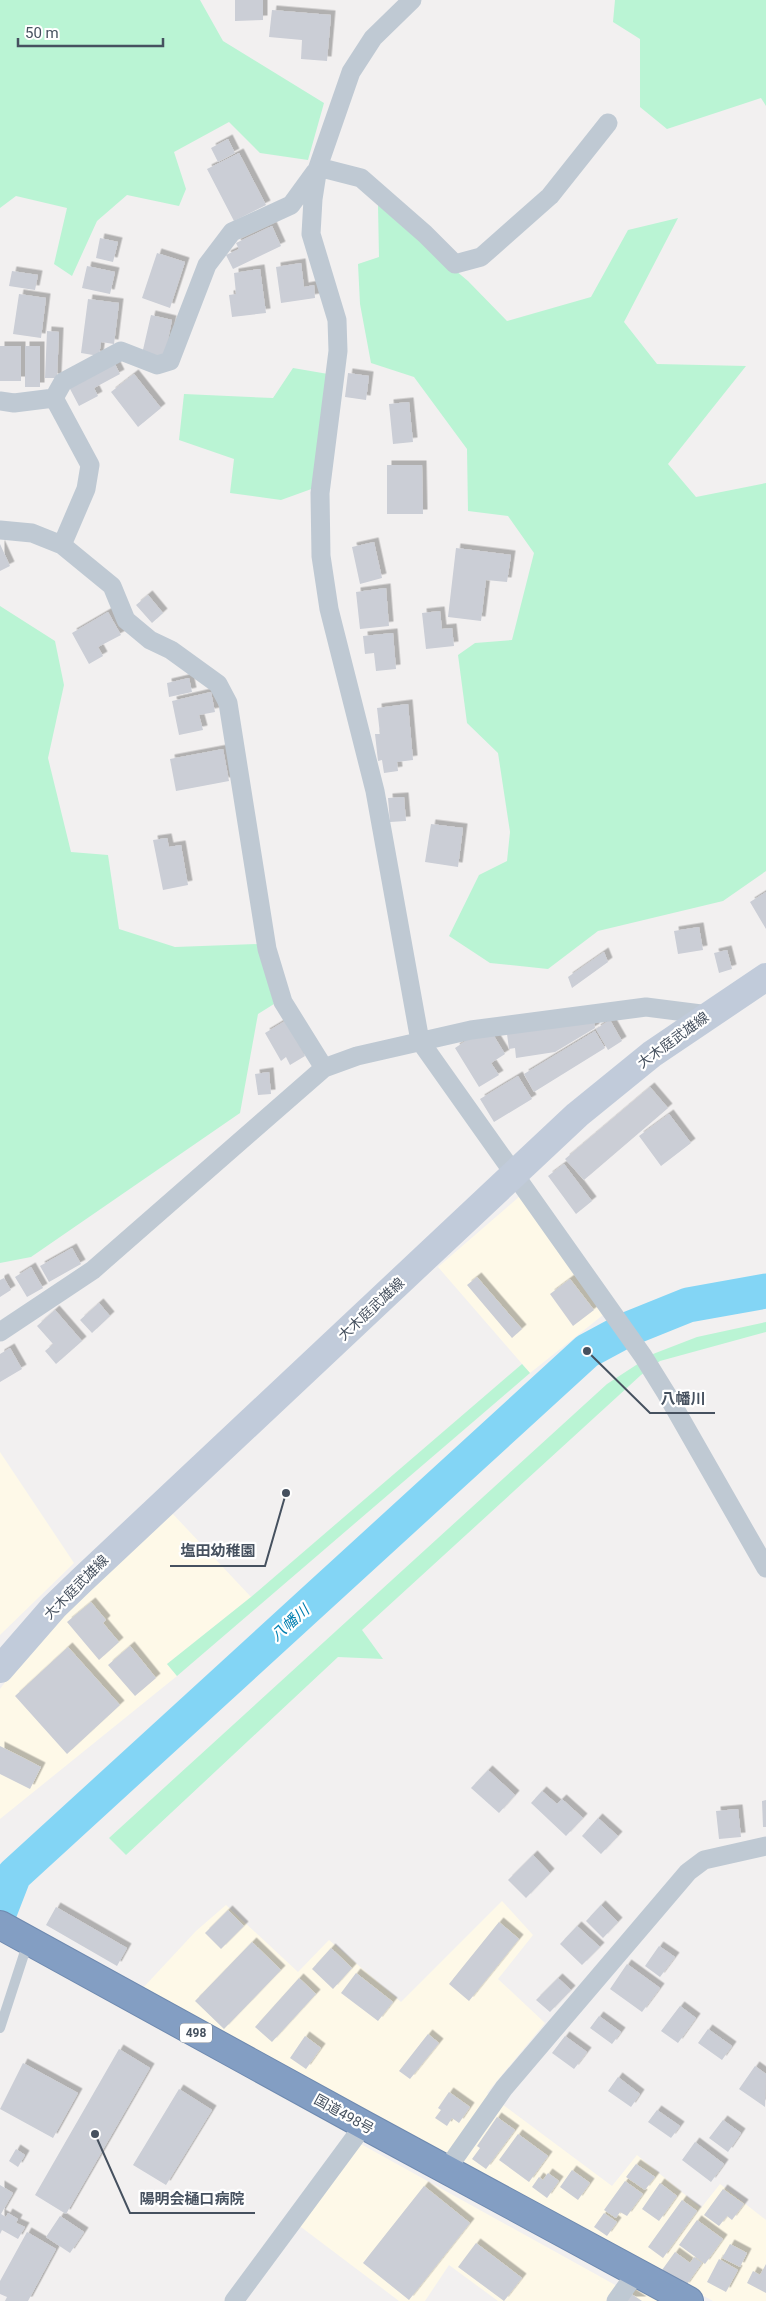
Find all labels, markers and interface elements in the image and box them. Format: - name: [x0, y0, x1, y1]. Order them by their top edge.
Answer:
- scale bar: [18, 15, 162, 47]
- text: 50 m: [25, 24, 59, 42]
- street label: 大木庭武雄線: [634, 1009, 712, 1071]
- street label: 大木庭武雄線: [335, 1275, 407, 1343]
- callout: 八幡川: [650, 1383, 715, 1413]
- text: 八幡川: [660, 1390, 706, 1408]
- callout: 塩田幼稚園: [170, 1536, 265, 1566]
- text: 塩田幼稚園: [180, 1542, 256, 1560]
- street label: 大木庭武雄線: [41, 1552, 111, 1622]
- water label: 八幡川: [267, 1600, 314, 1645]
- road number: 498: [180, 2024, 212, 2042]
- street label: 国道498号: [311, 2091, 377, 2137]
- callout: 陽明会樋口病院: [130, 2183, 255, 2213]
- text: 陽明会樋口病院: [139, 2190, 245, 2208]

